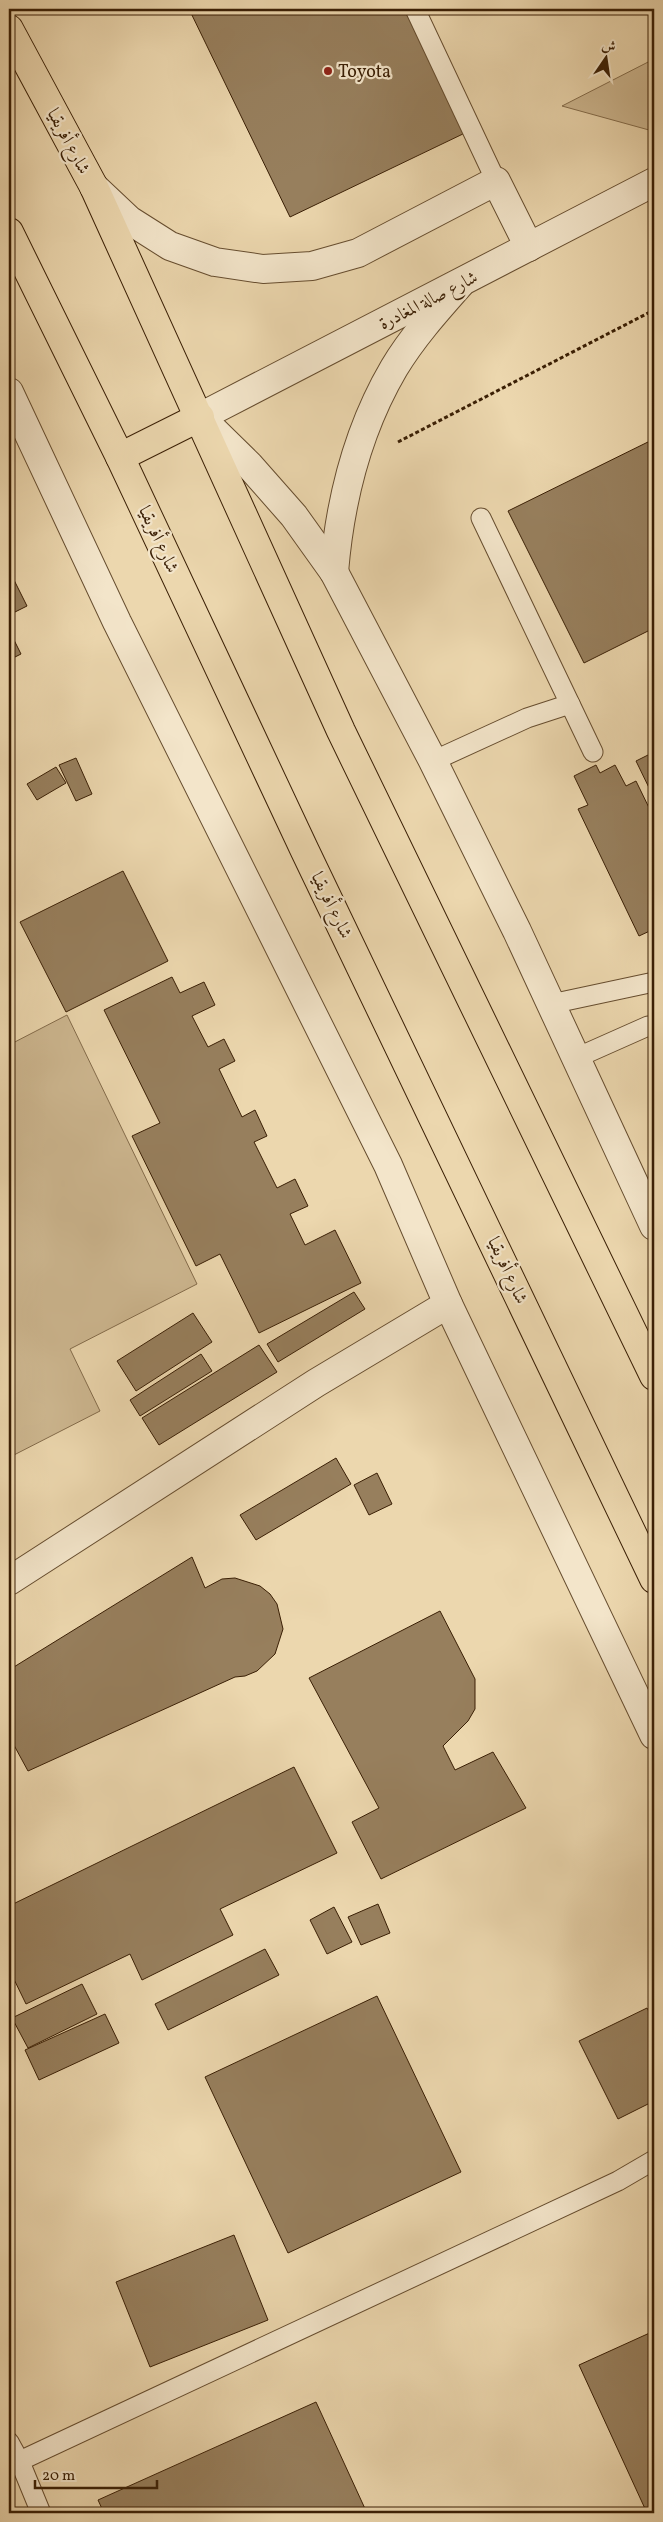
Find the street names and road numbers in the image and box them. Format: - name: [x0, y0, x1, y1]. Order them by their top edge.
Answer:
- street label: شارع أفريقيا: [39, 103, 97, 180]
- street label: شارع صالة المغادرة: [375, 266, 483, 338]
- street label: شارع أفريقيا: [130, 501, 186, 578]
- street label: شارع أفريقيا: [303, 867, 359, 944]
- street label: شارع أفريقيا: [479, 1232, 535, 1309]

